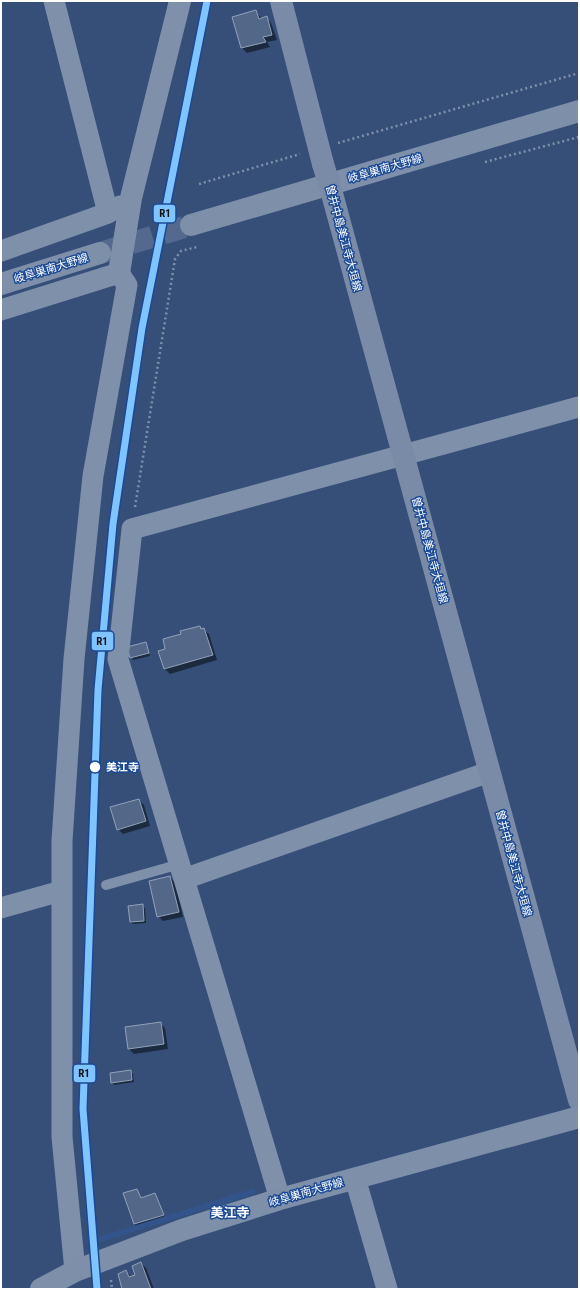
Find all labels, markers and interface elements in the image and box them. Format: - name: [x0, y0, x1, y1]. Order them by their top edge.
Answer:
- street label: 岐阜巣南大野線: [346, 152, 424, 185]
- street label: 曽井中島美江寺大垣線: [323, 183, 364, 293]
- line badge: R1: [153, 204, 176, 223]
- text: R1: [159, 207, 171, 220]
- street label: 岐阜巣南大野線: [12, 251, 90, 286]
- street label: 曽井中島美江寺大垣線: [409, 495, 450, 605]
- line badge: R1: [91, 631, 114, 651]
- text: R1: [96, 635, 108, 648]
- marker: 美江寺: [88, 760, 102, 774]
- place label: 美江寺: [106, 761, 139, 774]
- street label: 曽井中島美江寺大垣線: [493, 808, 534, 918]
- line badge: R1: [73, 1064, 96, 1083]
- text: R1: [78, 1067, 90, 1080]
- street label: 岐阜巣南大野線: [267, 1176, 345, 1209]
- district label: 美江寺: [210, 1205, 250, 1220]

